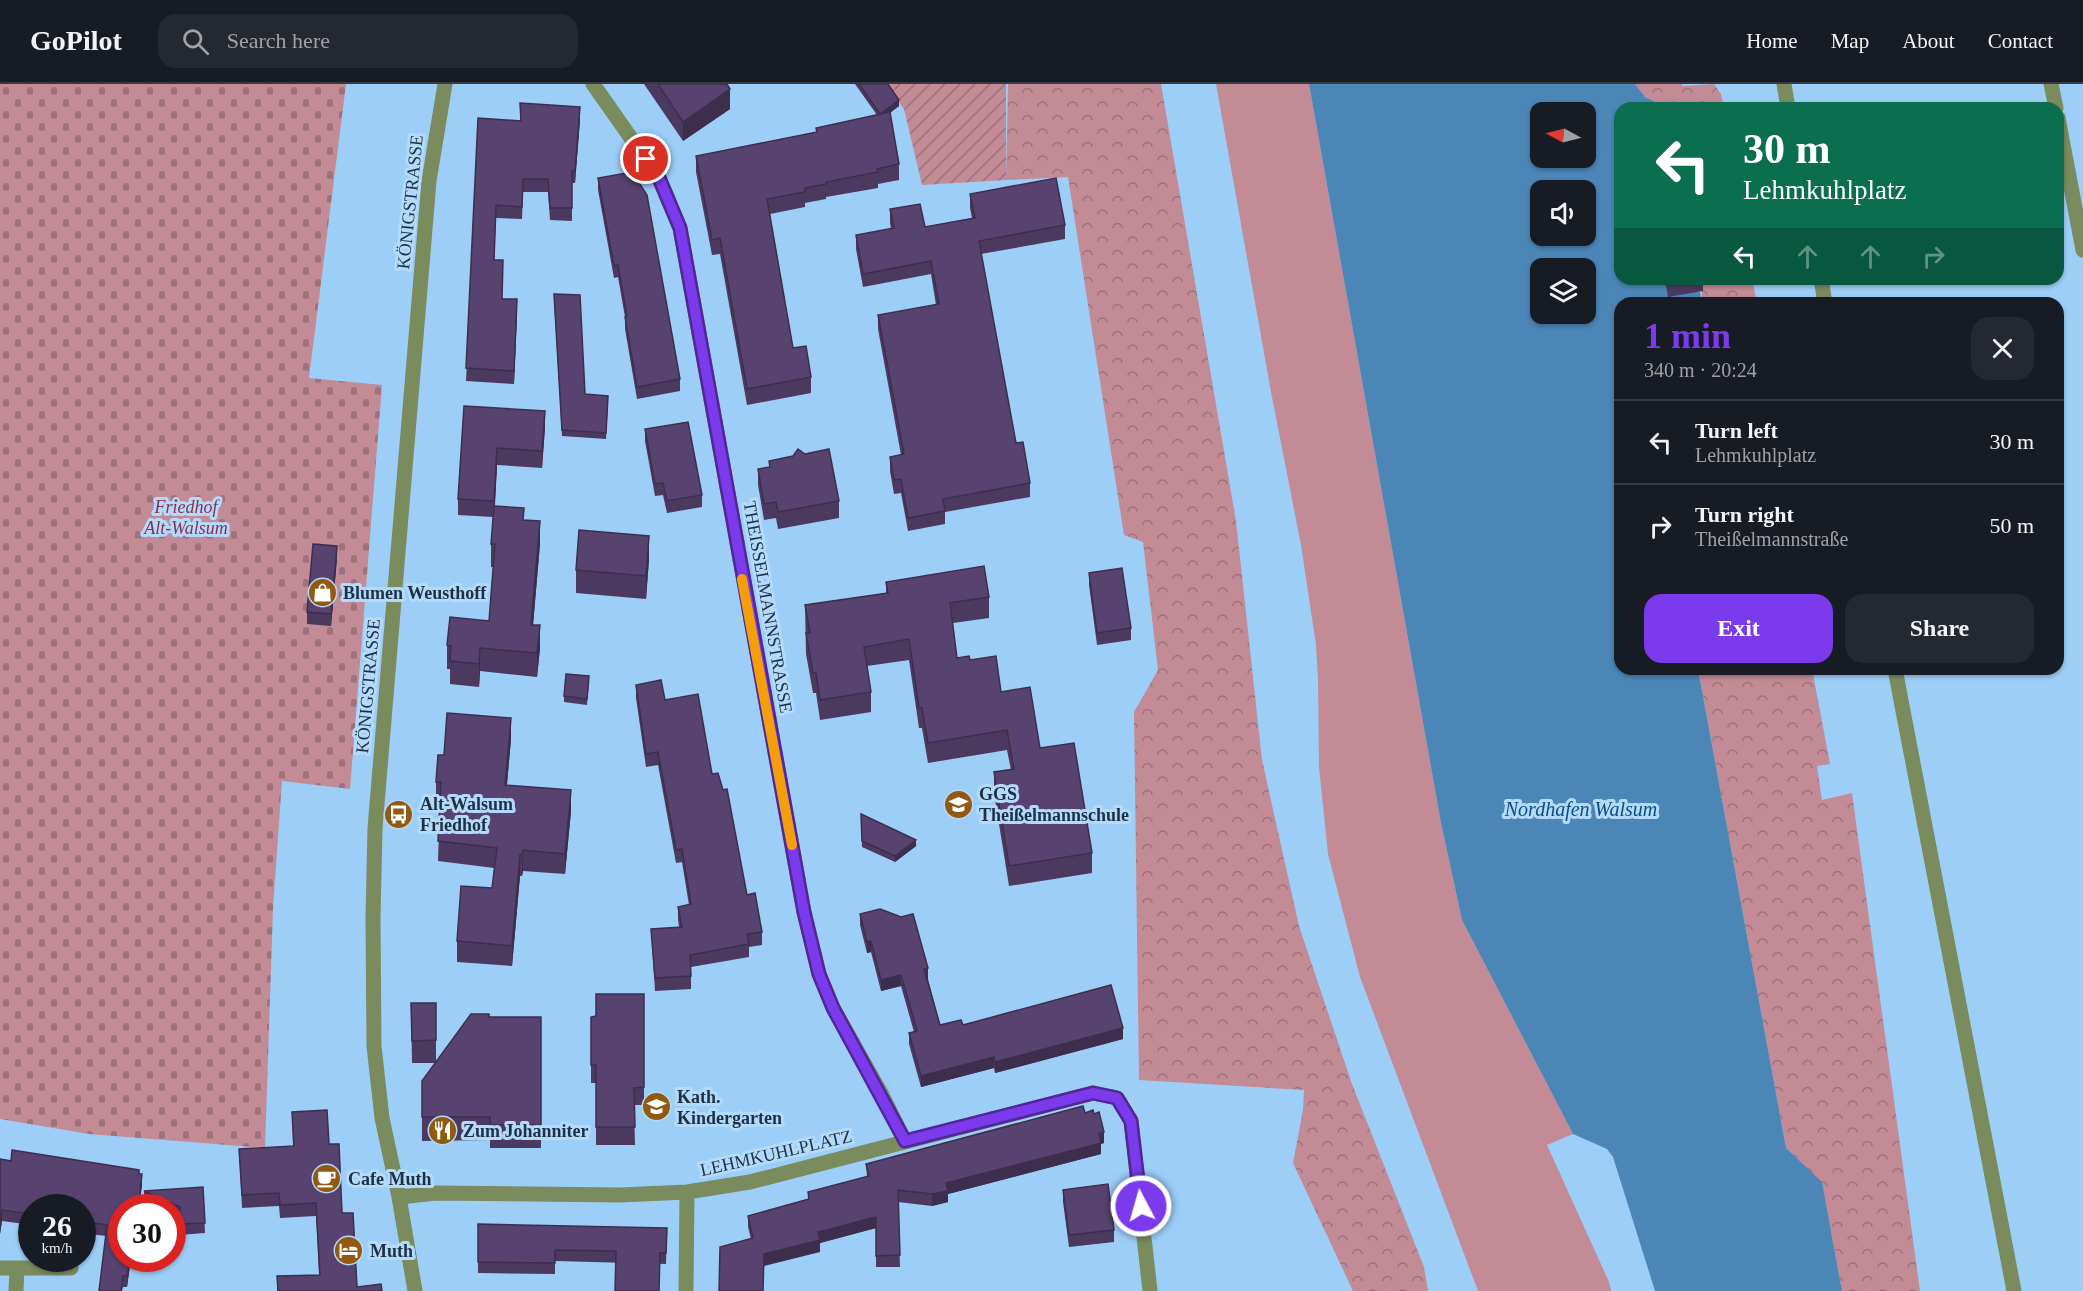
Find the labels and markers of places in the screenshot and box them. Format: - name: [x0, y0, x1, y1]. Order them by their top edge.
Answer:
- pin: [620, 133, 671, 184]
- shop icon: Blumen Weusthoff: [306, 577, 338, 609]
- place label: Blumen Weusthoff: [343, 583, 487, 603]
- place label: GGS Theißelmannschule: [979, 784, 1129, 825]
- school or university icon: GGS Theißelmannschule: [942, 788, 974, 820]
- place label: Alt-Walsum Friedhof: [420, 794, 513, 835]
- bus stop icon: Alt-Walsum Friedhof: [383, 798, 415, 830]
- place label: Kath. Kindergarten: [677, 1087, 782, 1128]
- school or university icon: Kath. Kindergarten: [640, 1091, 672, 1123]
- restaurant icon: Zum Johanniter: [426, 1115, 458, 1147]
- place label: Zum Johanniter: [463, 1121, 589, 1141]
- cafe icon: Cafe Muth: [311, 1163, 343, 1195]
- place label: Cafe Muth: [348, 1169, 432, 1189]
- hotel icon: Muth: [333, 1235, 365, 1267]
- place label: Muth: [370, 1241, 413, 1261]

